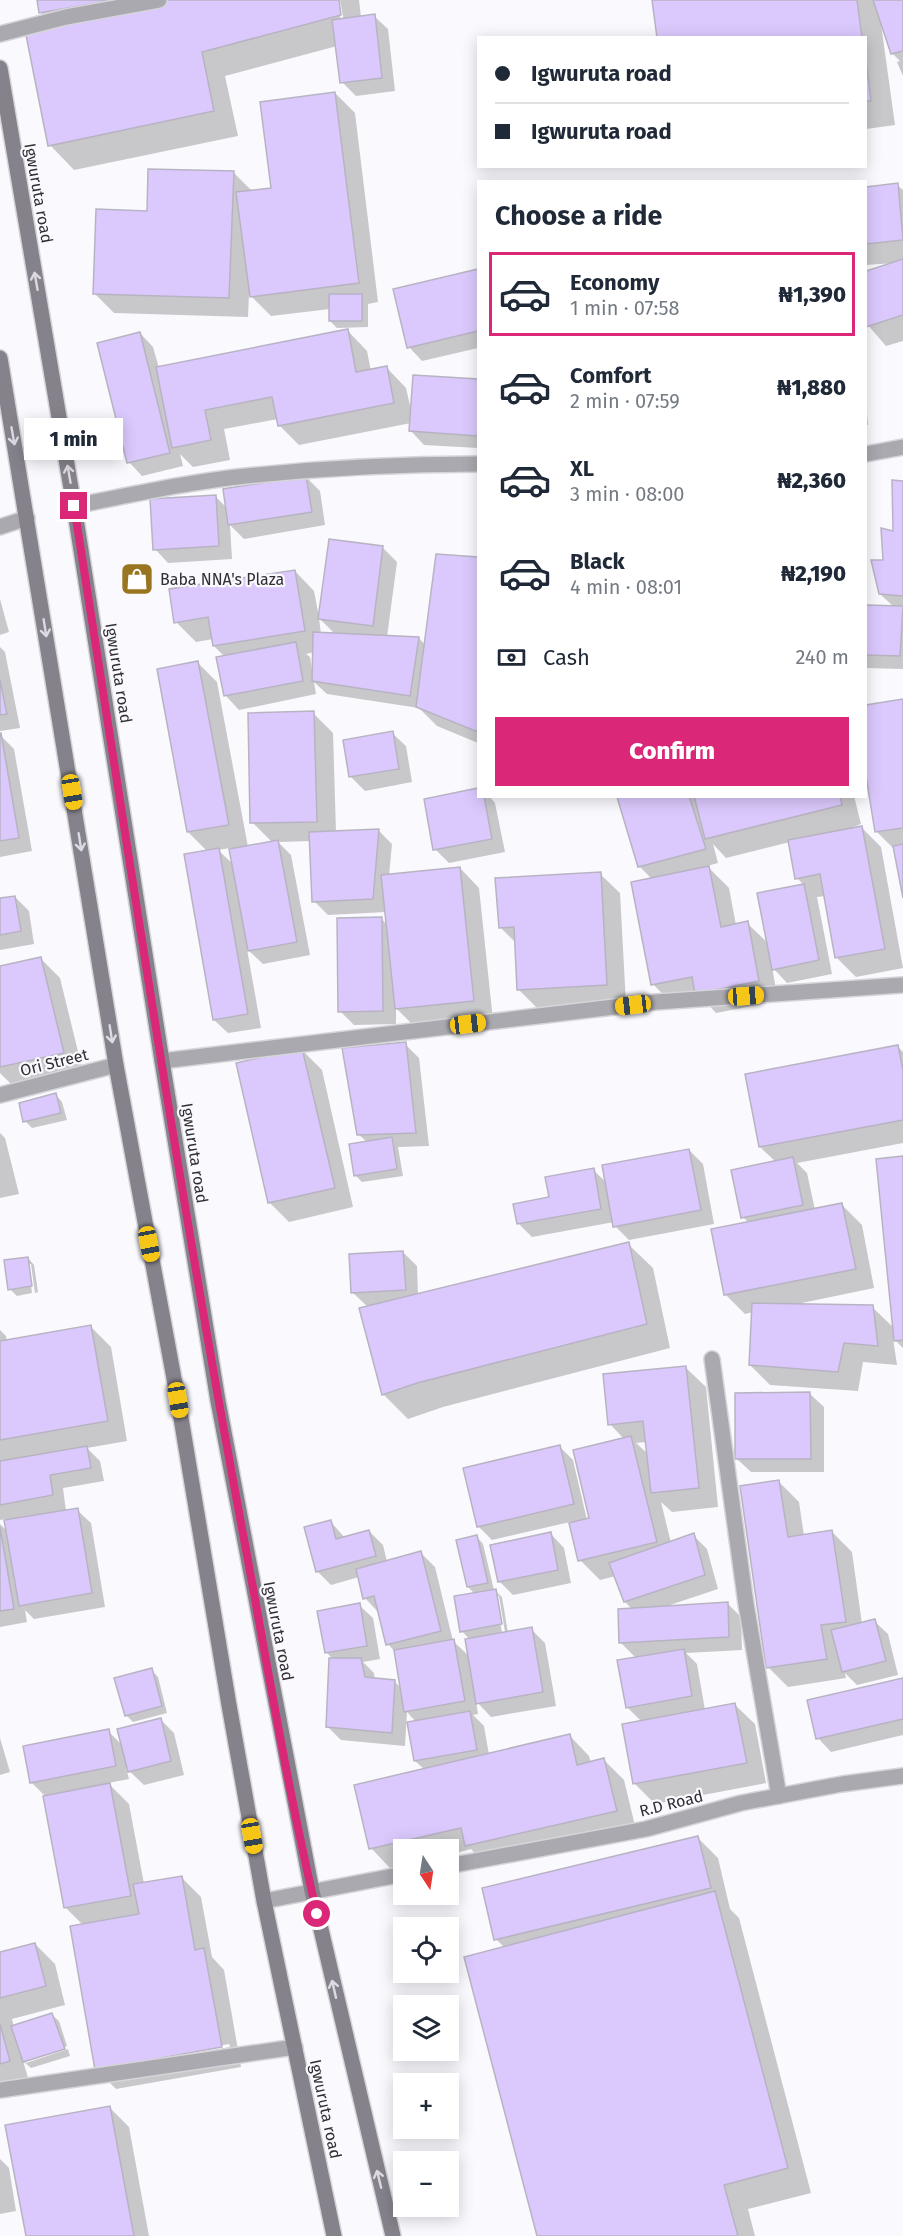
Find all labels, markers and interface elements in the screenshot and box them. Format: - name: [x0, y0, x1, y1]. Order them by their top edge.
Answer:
- text: Igwuruta road: [531, 60, 672, 87]
- text: Igwuruta road: [531, 118, 672, 145]
- street label: Igwuruta road: [20, 142, 57, 245]
- text: Choose a ride: [495, 200, 662, 232]
- icon: car: [498, 267, 552, 321]
- text: Economy: [570, 269, 659, 296]
- one-way arrow: [30, 272, 41, 292]
- text: ₦1,390: [779, 281, 846, 308]
- text: 1 min · 07:58: [570, 296, 679, 320]
- icon: car: [498, 360, 552, 414]
- text: Comfort: [570, 362, 651, 389]
- text: ₦1,880: [777, 374, 846, 401]
- text: 2 min · 07:59: [570, 389, 680, 413]
- callout: 1 min: [25, 419, 124, 461]
- one-way arrow: [8, 426, 19, 445]
- text: 1 min: [50, 427, 97, 451]
- icon: car: [498, 453, 552, 507]
- text: XL: [570, 455, 594, 482]
- one-way arrow: [63, 464, 74, 484]
- text: ₦2,360: [777, 467, 846, 494]
- text: 3 min · 08:00: [570, 482, 684, 506]
- route end: [60, 492, 87, 519]
- icon: car: [498, 546, 552, 600]
- text: Black: [570, 548, 625, 575]
- text: ₦2,190: [781, 560, 846, 587]
- shop icon: Baba NNA's Plaza: [119, 561, 155, 597]
- place label: Baba NNA's Plaza: [160, 570, 284, 589]
- text: 4 min · 08:01: [570, 575, 682, 599]
- one-way arrow: [40, 618, 51, 638]
- street label: Igwuruta road: [101, 622, 136, 724]
- icon: cash: [495, 641, 528, 674]
- text: Cash: [543, 644, 590, 671]
- text: 240 m: [795, 645, 849, 669]
- button: Confirm: [495, 717, 849, 786]
- car: [60, 773, 84, 811]
- one-way arrow: [74, 831, 85, 851]
- car: [727, 986, 765, 1006]
- car: [614, 994, 652, 1016]
- car: [449, 1013, 487, 1035]
- one-way arrow: [106, 1024, 117, 1043]
- street label: Ori Street: [18, 1045, 90, 1080]
- street label: Igwuruta road: [177, 1102, 212, 1204]
- car: [137, 1225, 161, 1263]
- car: [166, 1381, 190, 1419]
- street label: Igwuruta road: [260, 1580, 297, 1683]
- street label: R.D Road: [637, 1786, 705, 1821]
- car: [240, 1817, 264, 1855]
- north arrow: [393, 1839, 459, 1905]
- map controls: [393, 1839, 459, 2217]
- route start: [303, 1900, 330, 1927]
- button: locate: [393, 1917, 459, 1983]
- one-way arrow: [328, 1980, 340, 1999]
- button: layers: [393, 1995, 459, 2061]
- street label: Igwuruta road: [306, 2058, 345, 2161]
- button: +: [393, 2073, 459, 2139]
- button: −: [393, 2151, 459, 2217]
- one-way arrow: [373, 2170, 384, 2189]

